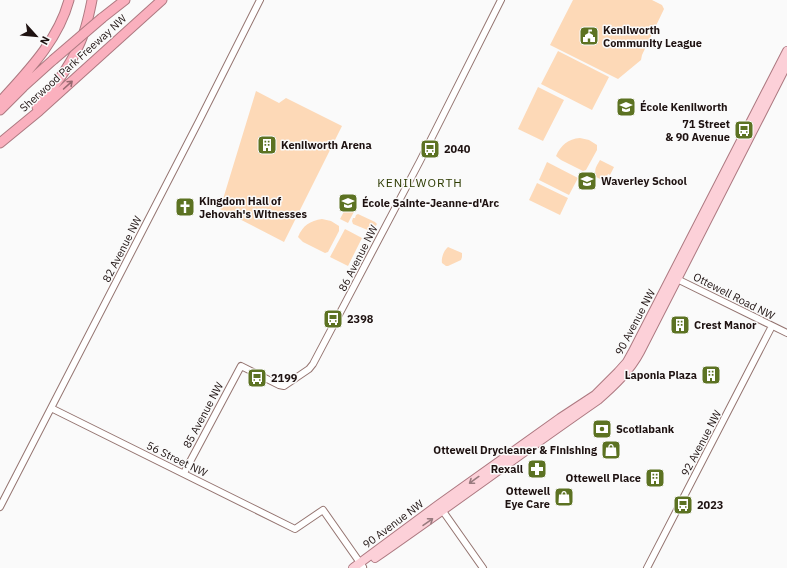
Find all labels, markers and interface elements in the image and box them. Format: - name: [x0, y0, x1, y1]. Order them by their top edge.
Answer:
- street label: Sherwood Park Freeway NW: [17, 12, 129, 114]
- north arrow: [16, 16, 56, 56]
- place label: Kenilworth Community League: [603, 23, 702, 50]
- public building icon: Kenilworth Community League: [578, 25, 600, 47]
- one-way arrow: [63, 80, 73, 90]
- school or university icon: École Kenilworth: [615, 96, 637, 118]
- place label: École Kenilworth: [640, 99, 728, 114]
- place label: 71 Street & 90 Avenue: [665, 117, 730, 144]
- bus stop icon: 71 Street & 90 Avenue: [733, 119, 755, 141]
- building icon: Kenilworth Arena: [256, 134, 278, 156]
- place label: Kenilworth Arena: [281, 138, 372, 152]
- bus stop icon: 2040: [419, 138, 441, 160]
- place label: 2040: [444, 142, 471, 156]
- school or university icon: Waverley School: [576, 170, 598, 192]
- place label: Waverley School: [601, 174, 687, 188]
- district label: KENILWORTH: [377, 175, 463, 190]
- school or university icon: École Sainte-Jeanne-d'Arc: [337, 192, 359, 214]
- place label: Kingdom Hall of Jehovah's Witnesses: [199, 194, 308, 221]
- place label: École Sainte-Jeanne-d'Arc: [362, 195, 500, 210]
- church icon: Kingdom Hall of Jehovah's Witnesses: [174, 196, 196, 218]
- street label: 82 Avenue NW: [99, 213, 145, 285]
- street label: 86 Avenue NW: [335, 222, 381, 294]
- street label: Ottewell Road NW: [691, 269, 777, 323]
- street label: 90 Avenue NW: [612, 286, 658, 357]
- bus stop icon: 2398: [322, 308, 344, 330]
- place label: 2398: [347, 312, 374, 326]
- building icon: Crest Manor: [669, 314, 691, 336]
- place label: Crest Manor: [694, 318, 757, 332]
- building icon: Laponia Plaza: [700, 364, 722, 386]
- bus stop icon: 2199: [246, 367, 268, 389]
- place label: Laponia Plaza: [625, 368, 697, 382]
- place label: 2199: [271, 371, 298, 385]
- street label: 85 Avenue NW: [180, 379, 226, 450]
- street label: 92 Avenue NW: [678, 407, 724, 478]
- bank icon: Scotiabank: [591, 418, 613, 440]
- place label: Scotiabank: [616, 422, 675, 436]
- street label: 56 Street NW: [144, 438, 210, 480]
- shop icon: Ottewell Drycleaner & Finishing: [600, 439, 622, 461]
- place label: Ottewell Drycleaner & Finishing: [433, 443, 598, 457]
- pharmacy icon: Rexall: [526, 458, 548, 480]
- place label: Rexall: [491, 462, 524, 476]
- building icon: Ottewell Place: [644, 467, 666, 489]
- place label: Ottewell Place: [566, 471, 641, 485]
- one-way arrow: [468, 476, 479, 484]
- place label: Ottewell Eye Care: [505, 484, 551, 511]
- shop icon: Ottewell Eye Care: [553, 486, 575, 508]
- bus stop icon: 2023: [672, 494, 694, 516]
- street label: 90 Avenue NW: [360, 496, 426, 551]
- place label: 2023: [697, 498, 723, 512]
- one-way arrow: [422, 518, 433, 526]

